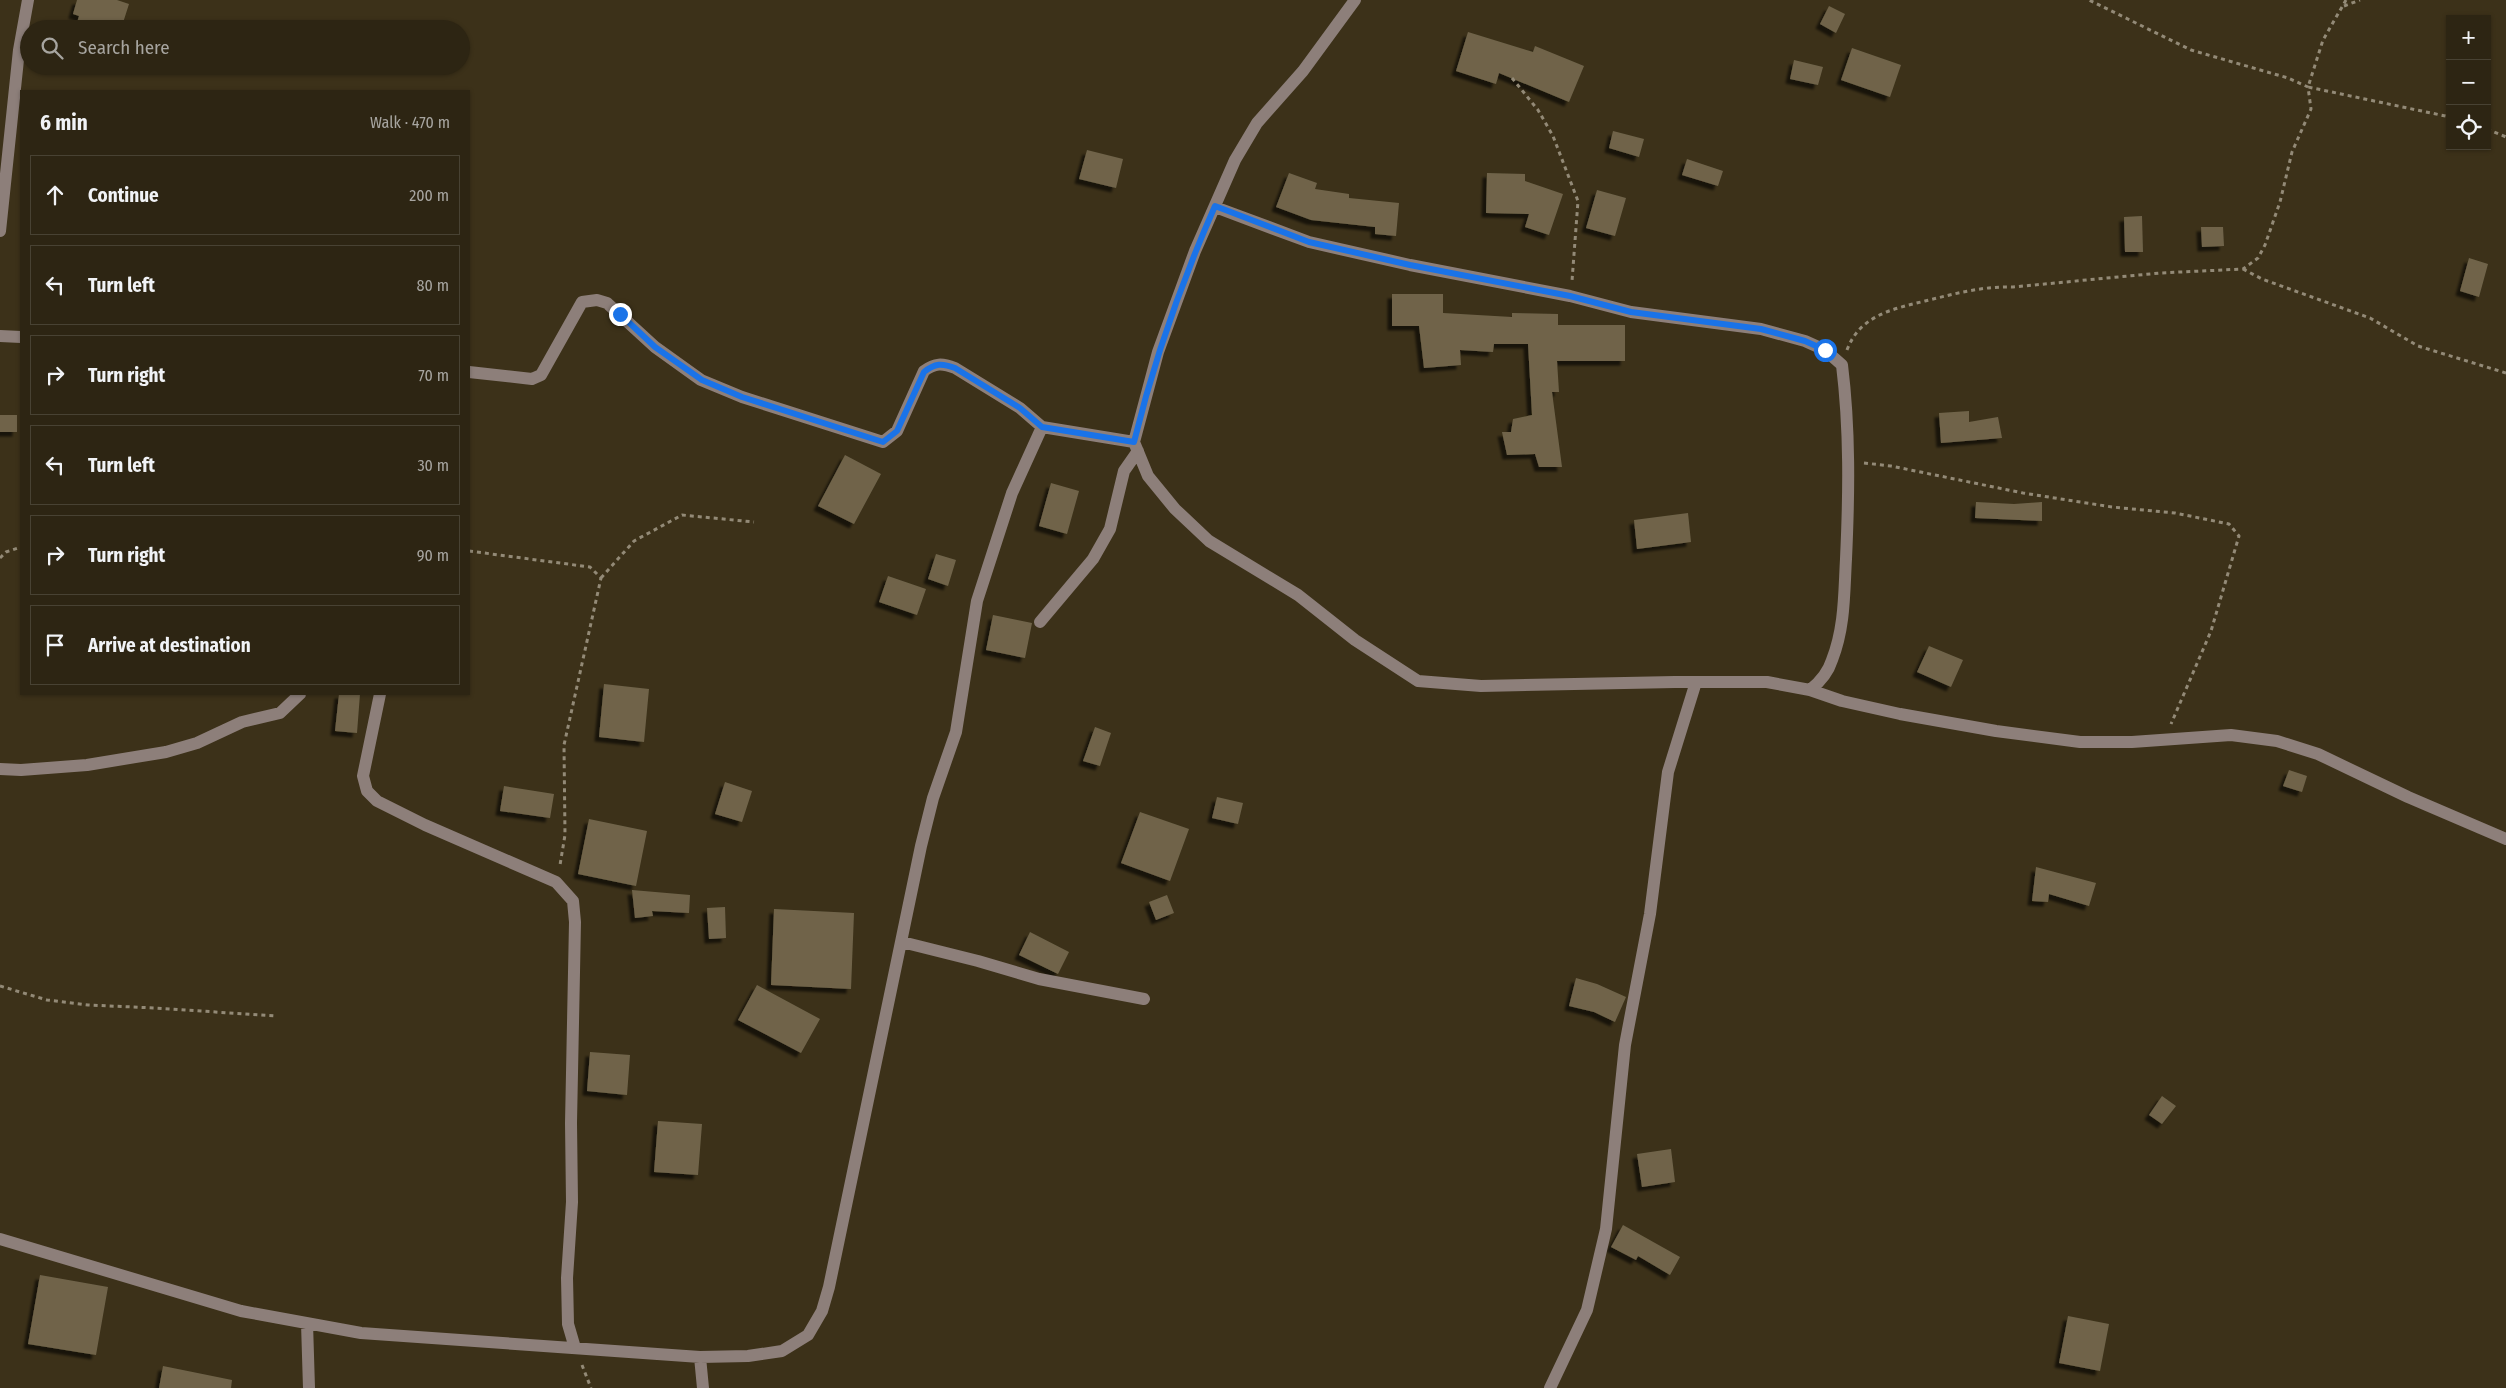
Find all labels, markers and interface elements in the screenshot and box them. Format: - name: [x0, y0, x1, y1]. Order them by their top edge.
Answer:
- map controls: [2446, 15, 2491, 150]
- button: +: [2446, 15, 2491, 60]
- search box: [20, 20, 470, 75]
- icon: search: [38, 34, 66, 62]
- text: Search here: [78, 36, 170, 59]
- button: −: [2446, 60, 2491, 105]
- button: locate: [2446, 105, 2491, 150]
- text: 6 min: [40, 110, 88, 136]
- text: Walk · 470 m: [370, 113, 450, 132]
- icon: ahead: [41, 181, 69, 209]
- text: Continue: [88, 184, 159, 207]
- text: 200 m: [409, 186, 449, 205]
- icon: left: [41, 271, 69, 299]
- text: Turn left: [88, 274, 155, 297]
- text: 80 m: [417, 276, 449, 295]
- route end: [609, 303, 632, 326]
- route start: [1814, 339, 1837, 362]
- icon: right: [41, 361, 69, 389]
- text: Turn right: [88, 364, 165, 387]
- text: 70 m: [418, 366, 449, 385]
- icon: left: [41, 451, 69, 479]
- text: Turn left: [88, 454, 155, 477]
- text: 30 m: [417, 456, 449, 475]
- icon: right: [41, 541, 69, 569]
- text: Turn right: [88, 544, 165, 567]
- text: 90 m: [417, 546, 449, 565]
- icon: arrive: [41, 631, 69, 659]
- text: Arrive at destination: [88, 634, 251, 657]

